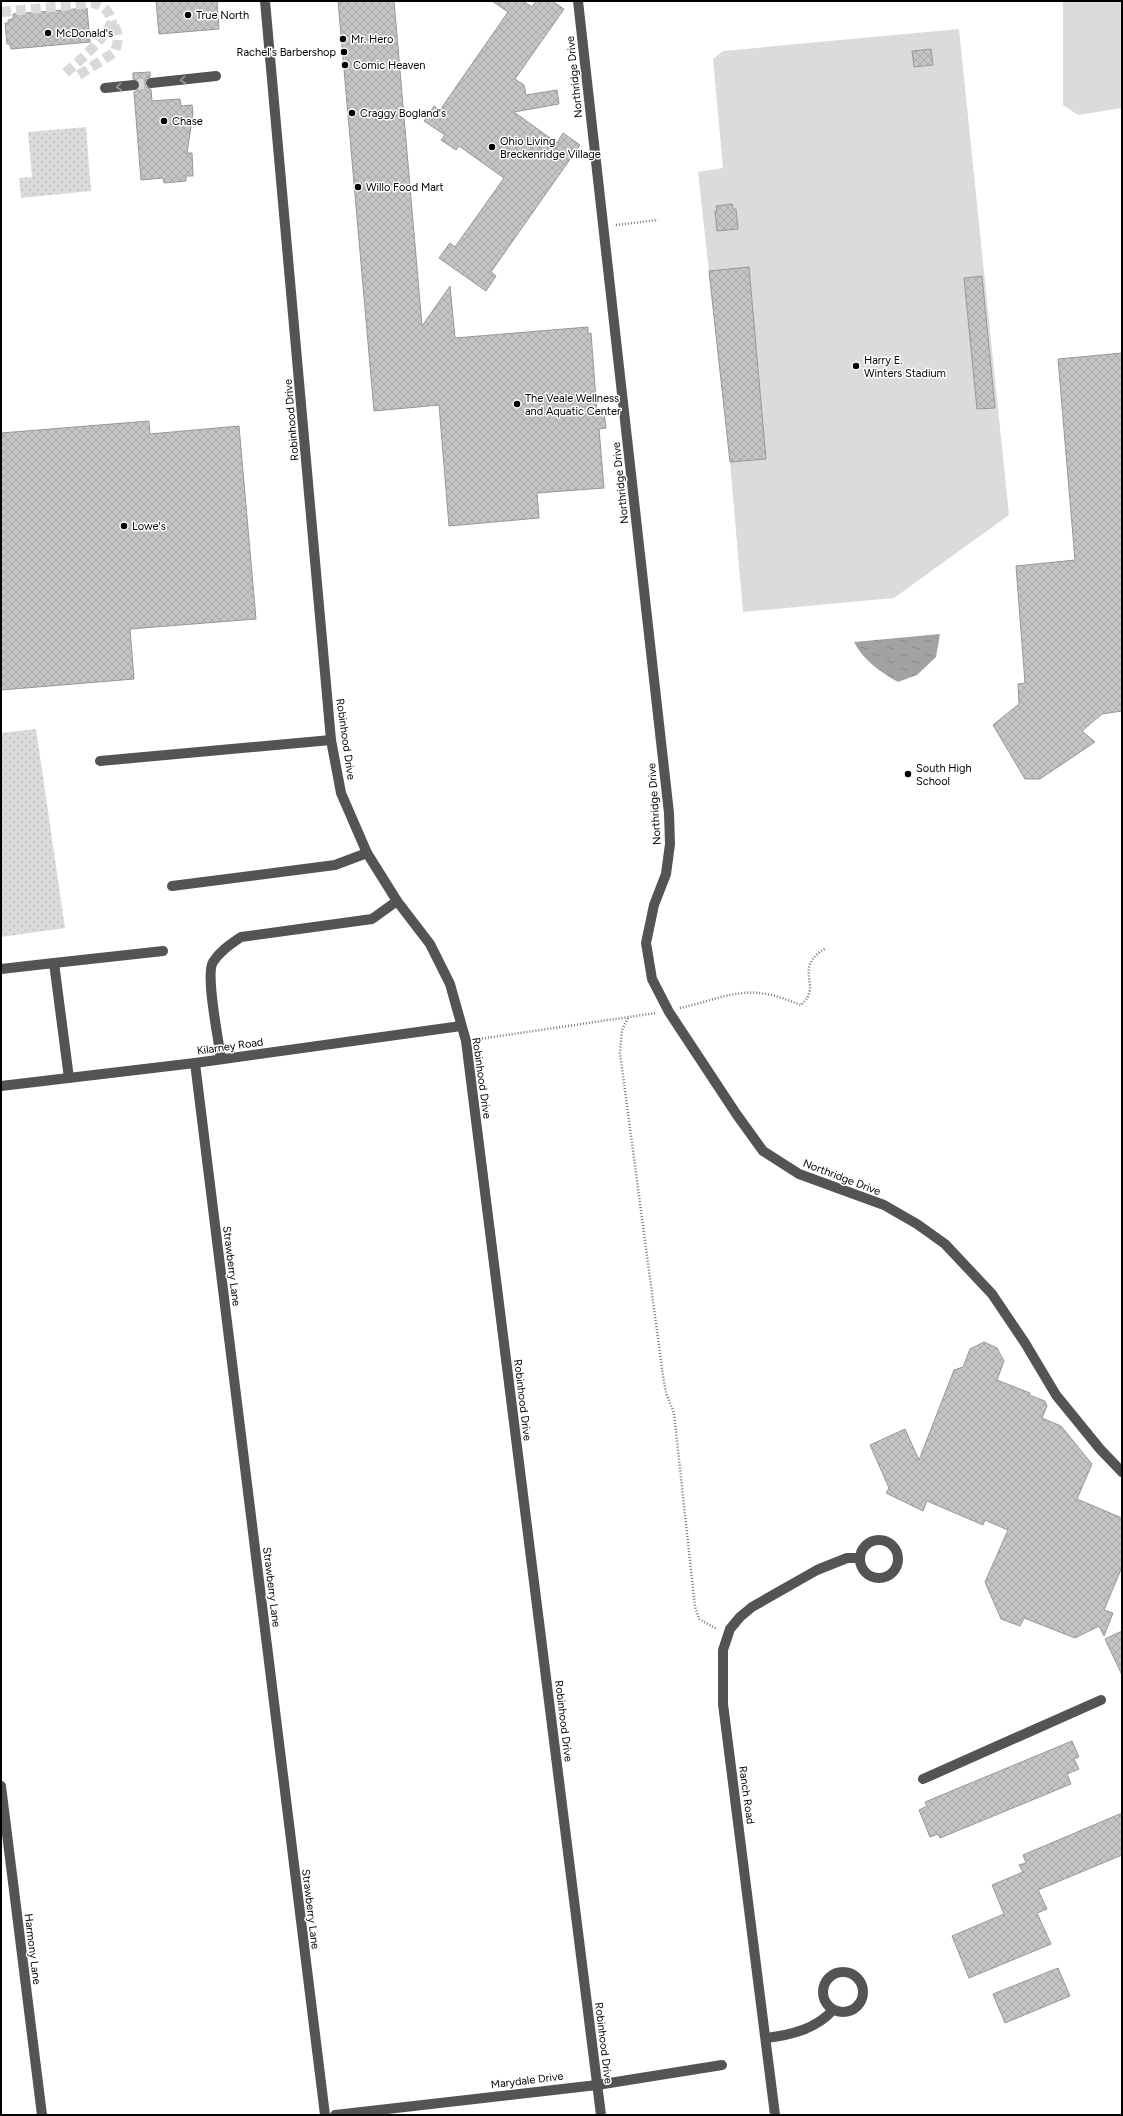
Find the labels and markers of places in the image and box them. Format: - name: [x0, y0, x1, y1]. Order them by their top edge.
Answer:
- place label: True North: [196, 9, 249, 22]
- marker: True North: [183, 10, 193, 20]
- place label: McDonald's: [56, 27, 113, 40]
- marker: McDonald's: [43, 28, 53, 38]
- place label: Mr. Hero: [351, 33, 393, 46]
- marker: Mr. Hero: [338, 34, 348, 44]
- place label: Rachel's Barbershop: [237, 46, 336, 59]
- marker: Rachel's Barbershop: [339, 47, 349, 57]
- place label: Comic Heaven: [353, 59, 425, 72]
- marker: Comic Heaven: [340, 60, 350, 70]
- place label: Craggy Bogland's: [360, 107, 446, 120]
- marker: Craggy Bogland's: [347, 108, 357, 118]
- place label: Chase: [172, 115, 203, 128]
- marker: Chase: [159, 116, 169, 126]
- place label: Ohio Living Breckenridge Village: [500, 135, 601, 161]
- marker: Ohio Living Breckenridge Village: [487, 142, 497, 152]
- place label: Willo Food Mart: [366, 181, 444, 194]
- marker: Willo Food Mart: [353, 182, 363, 192]
- place label: Harry E. Winters Stadium: [864, 354, 946, 380]
- marker: Harry E. Winters Stadium: [851, 361, 861, 371]
- place label: The Veale Wellness and Aquatic Center: [525, 392, 621, 418]
- marker: The Veale Wellness and Aquatic Center: [512, 399, 522, 409]
- place label: Lowe's: [132, 520, 166, 533]
- marker: Lowe's: [119, 521, 129, 531]
- place label: South High School: [916, 762, 972, 788]
- marker: South High School: [903, 769, 913, 779]

